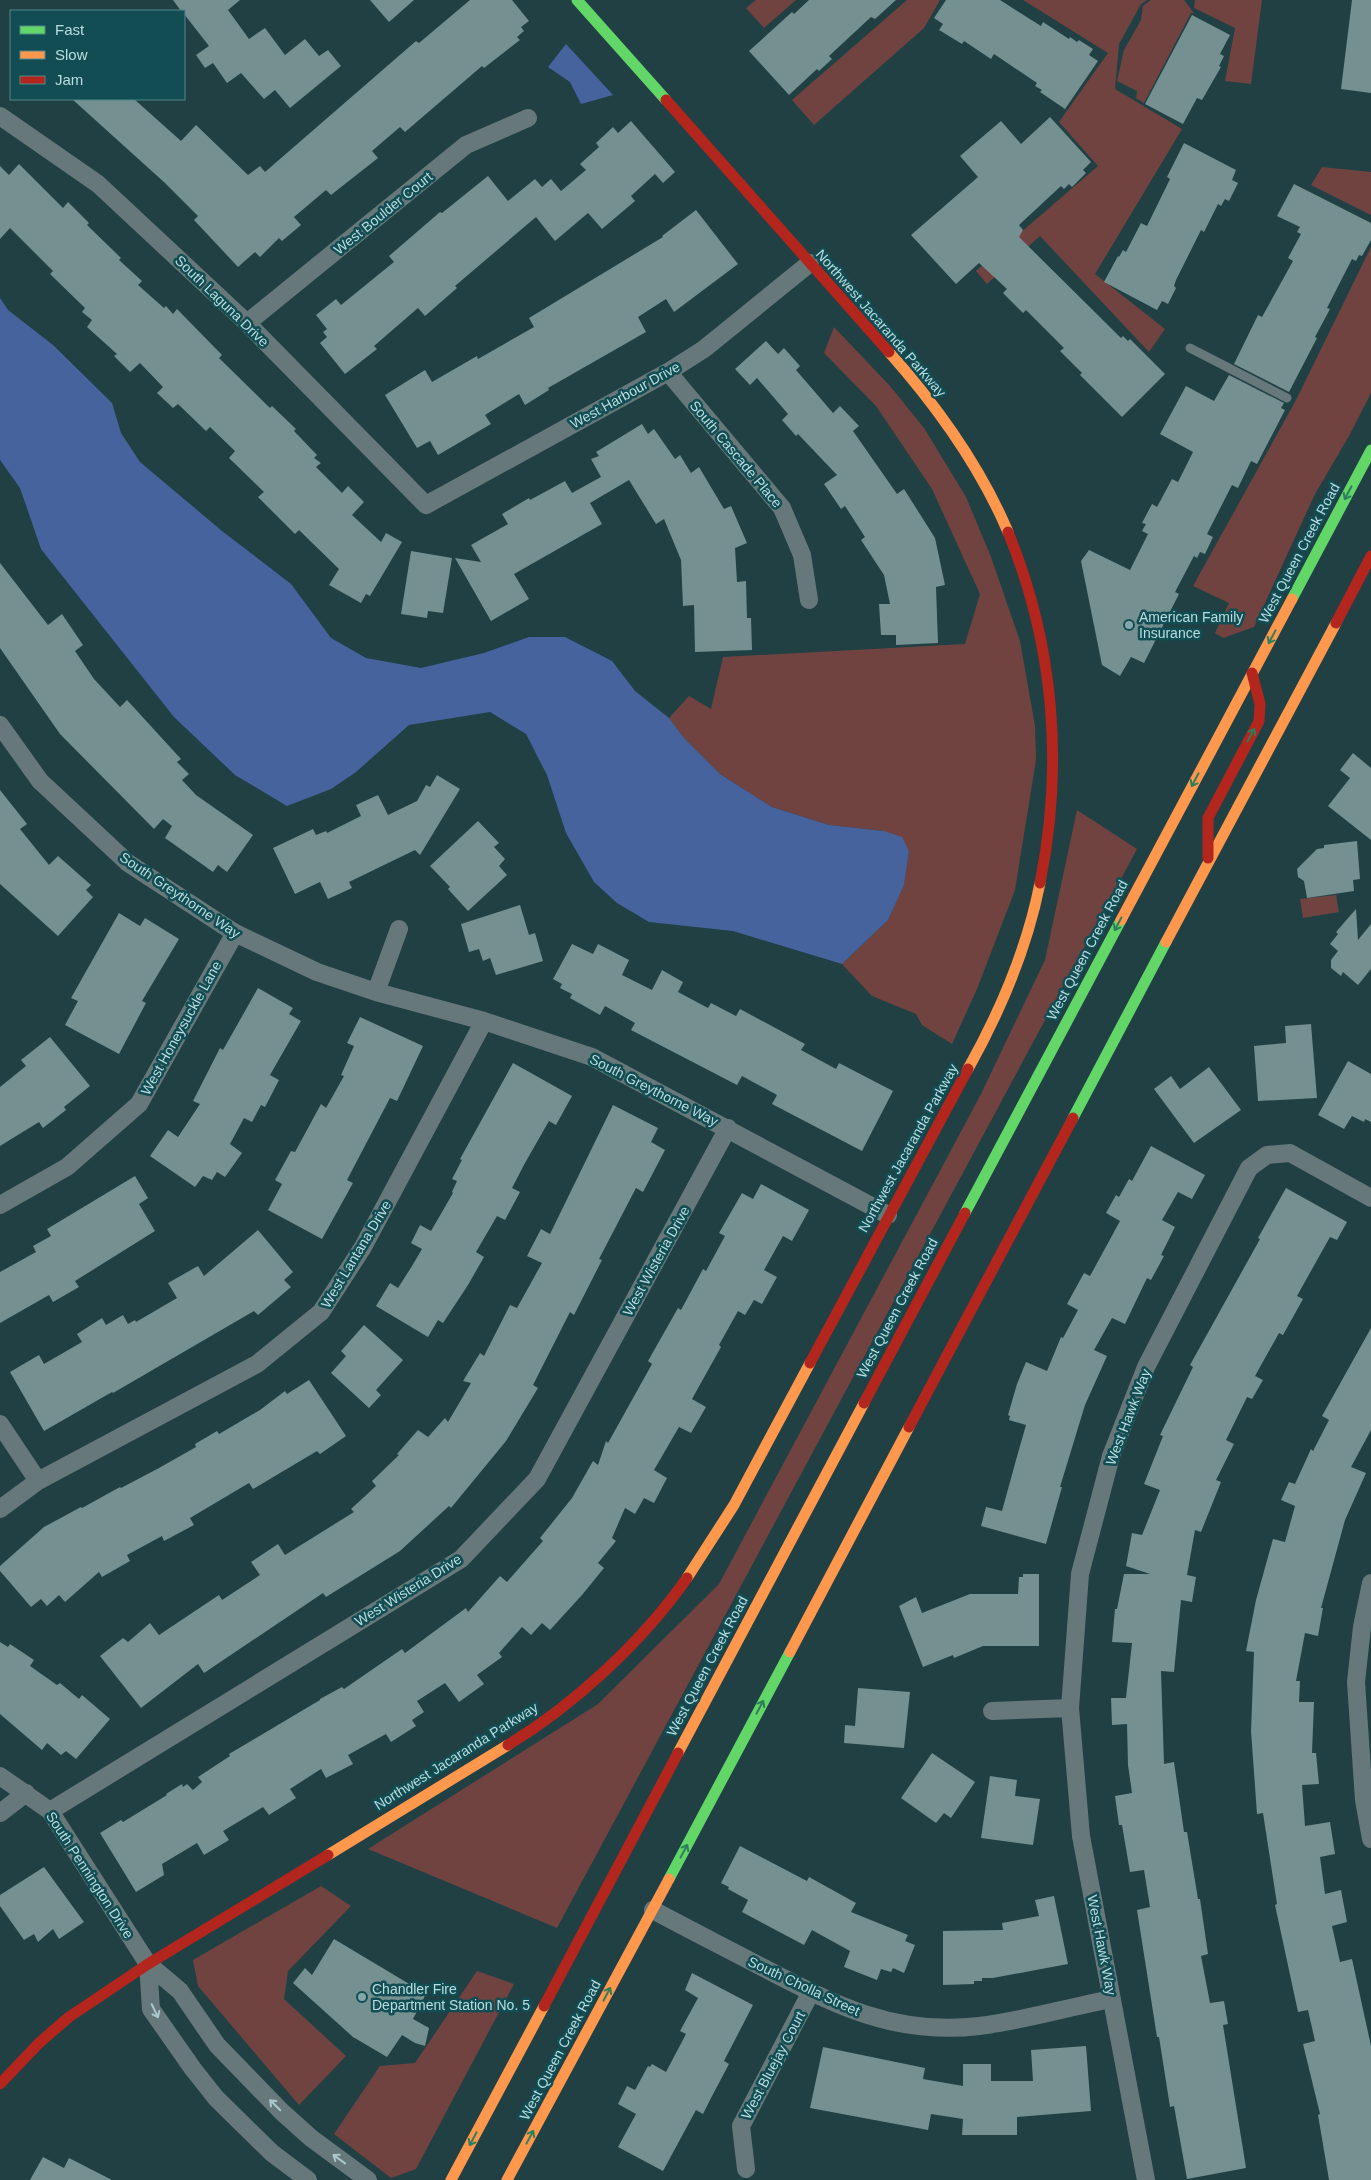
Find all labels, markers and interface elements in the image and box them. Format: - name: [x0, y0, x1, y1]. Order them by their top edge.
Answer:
- legend: [10, 10, 185, 100]
- text: Fast: [55, 21, 85, 38]
- text: Slow: [55, 46, 88, 63]
- text: Jam: [55, 71, 83, 88]
- street label: West Boulder Court: [331, 168, 435, 258]
- street label: Northwest Jacaranda Parkway: [813, 246, 949, 400]
- street label: South Laguna Drive: [172, 252, 272, 350]
- street label: West Harbour Drive: [567, 358, 683, 432]
- street label: South Cascade Place: [687, 397, 786, 511]
- street label: West Queen Creek Road: [1255, 480, 1343, 626]
- one-way arrow: [1343, 486, 1353, 501]
- place label: American Family Insurance: [1139, 609, 1243, 641]
- marker: American Family Insurance: [1123, 619, 1135, 631]
- one-way arrow: [1266, 629, 1276, 644]
- one-way arrow: [1246, 728, 1256, 743]
- one-way arrow: [1190, 772, 1199, 787]
- street label: South Greythorne Way: [117, 849, 243, 941]
- street label: West Queen Creek Road: [1043, 877, 1131, 1023]
- one-way arrow: [1113, 916, 1123, 930]
- street label: West Honeysuckle Lane: [137, 958, 225, 1098]
- street label: South Greythorne Way: [587, 1051, 721, 1129]
- street label: Northwest Jacaranda Parkway: [855, 1061, 961, 1235]
- street label: West Lantana Drive: [318, 1197, 395, 1311]
- street label: West Wisteria Drive: [619, 1203, 693, 1319]
- street label: West Queen Creek Road: [853, 1235, 941, 1381]
- street label: West Hawk Way: [1102, 1367, 1154, 1467]
- street label: West Wisteria Drive: [352, 1551, 464, 1629]
- street label: West Queen Creek Road: [663, 1593, 751, 1739]
- street label: Northwest Jacaranda Parkway: [371, 1699, 541, 1813]
- one-way arrow: [756, 1700, 765, 1715]
- street label: South Pennington Drive: [43, 1809, 137, 1942]
- one-way arrow: [679, 1843, 689, 1858]
- street label: West Hawk Way: [1084, 1893, 1120, 1997]
- street label: South Cholla Street: [746, 1953, 862, 2019]
- street label: West Queen Creek Road: [516, 1977, 604, 2123]
- place label: Chandler Fire Department Station No. 5: [372, 1981, 530, 2013]
- one-way arrow: [603, 1987, 613, 2002]
- marker: Chandler Fire Department Station No. 5: [356, 1991, 368, 2003]
- one-way arrow: [150, 2003, 160, 2018]
- street label: West Bluejay Court: [738, 2008, 808, 2122]
- one-way arrow: [269, 2099, 281, 2111]
- one-way arrow: [526, 2130, 535, 2145]
- one-way arrow: [468, 2131, 477, 2146]
- one-way arrow: [333, 2154, 346, 2165]

